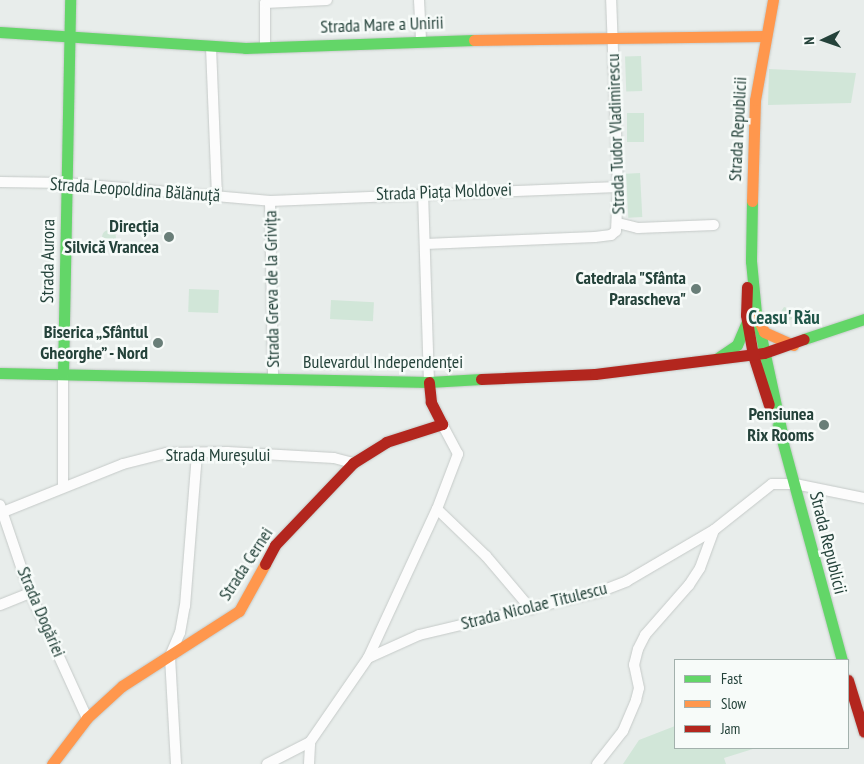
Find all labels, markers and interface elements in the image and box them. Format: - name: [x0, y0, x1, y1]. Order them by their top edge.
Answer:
- street label: Strada Mare a Unirii: [320, 12, 444, 38]
- north arrow: [799, 15, 849, 65]
- text: N: [800, 37, 818, 45]
- street label: Strada Tudor Vladimirescu: [602, 53, 630, 215]
- street label: Strada Republicii: [724, 76, 752, 182]
- street label: Strada Leopoldina Bălănuță: [49, 173, 221, 207]
- street label: Strada Piața Moldovei: [376, 179, 512, 205]
- street label: Strada Greva de la Grivița: [260, 210, 284, 368]
- place label: Direcția Silvică Vrancea: [64, 216, 159, 258]
- street label: Strada Aurora: [36, 218, 60, 304]
- marker: Direcția Silvică Vrancea: [163, 231, 175, 243]
- place label: Catedrala "Sfânta Parascheva": [574, 268, 686, 310]
- marker: Catedrala "Sfânta Parascheva": [690, 283, 702, 295]
- district label: Ceasu' Rău: [747, 307, 821, 329]
- place label: Biserica „Sfântul Gheorghe” - Nord: [37, 322, 148, 364]
- marker: Biserica „Sfântul Gheorghe” - Nord: [152, 337, 164, 349]
- street label: Bulevardul Independenței: [303, 351, 463, 373]
- place label: Pensiunea Rix Rooms: [747, 404, 814, 446]
- marker: Pensiunea Rix Rooms: [818, 419, 830, 431]
- street label: Strada Mureșului: [165, 444, 271, 466]
- street label: Strada Republicii: [805, 490, 851, 596]
- street label: Strada Cernei: [214, 523, 278, 605]
- street label: Strada Dogăriei: [12, 564, 70, 660]
- street label: Strada Nicolae Titulescu: [458, 577, 610, 635]
- legend: [674, 659, 849, 749]
- text: Fast: [721, 669, 742, 688]
- text: Slow: [721, 694, 746, 713]
- text: Jam: [721, 719, 740, 738]

